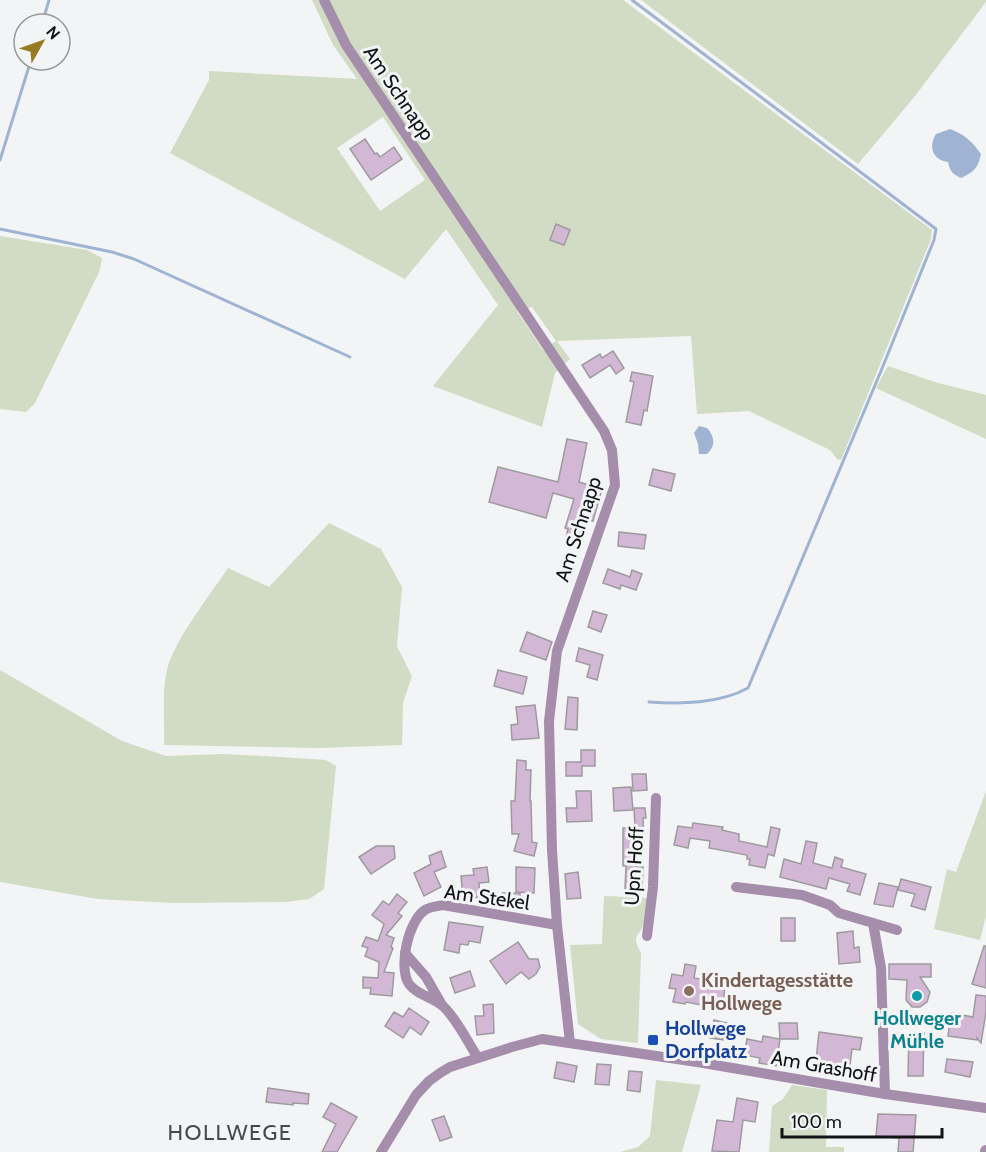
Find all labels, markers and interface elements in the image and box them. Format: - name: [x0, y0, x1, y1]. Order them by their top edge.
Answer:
- north arrow: [12, 12, 72, 72]
- text: N: [42, 22, 64, 43]
- street label: Am Schnapp: [359, 41, 439, 145]
- street label: Am Schnapp: [550, 473, 606, 585]
- street label: Upn Hoff: [619, 825, 649, 906]
- street label: Am Stekel: [443, 879, 532, 915]
- place label: Kindertagesstätte Hollwege: [701, 968, 853, 1015]
- marker: Kindertagesstätte Hollwege: [682, 984, 696, 998]
- marker: Hollweger Mühle: [910, 989, 924, 1003]
- place label: Hollweger Mühle: [873, 1006, 961, 1053]
- place label: Hollwege Dorfplatz: [665, 1016, 747, 1063]
- marker: Hollwege Dorfplatz: [646, 1033, 660, 1047]
- street label: Am Grashoff: [769, 1045, 879, 1087]
- scale bar: [782, 1101, 942, 1139]
- text: 100 m: [791, 1111, 842, 1133]
- district label: HOLLWEGE: [167, 1119, 293, 1146]

